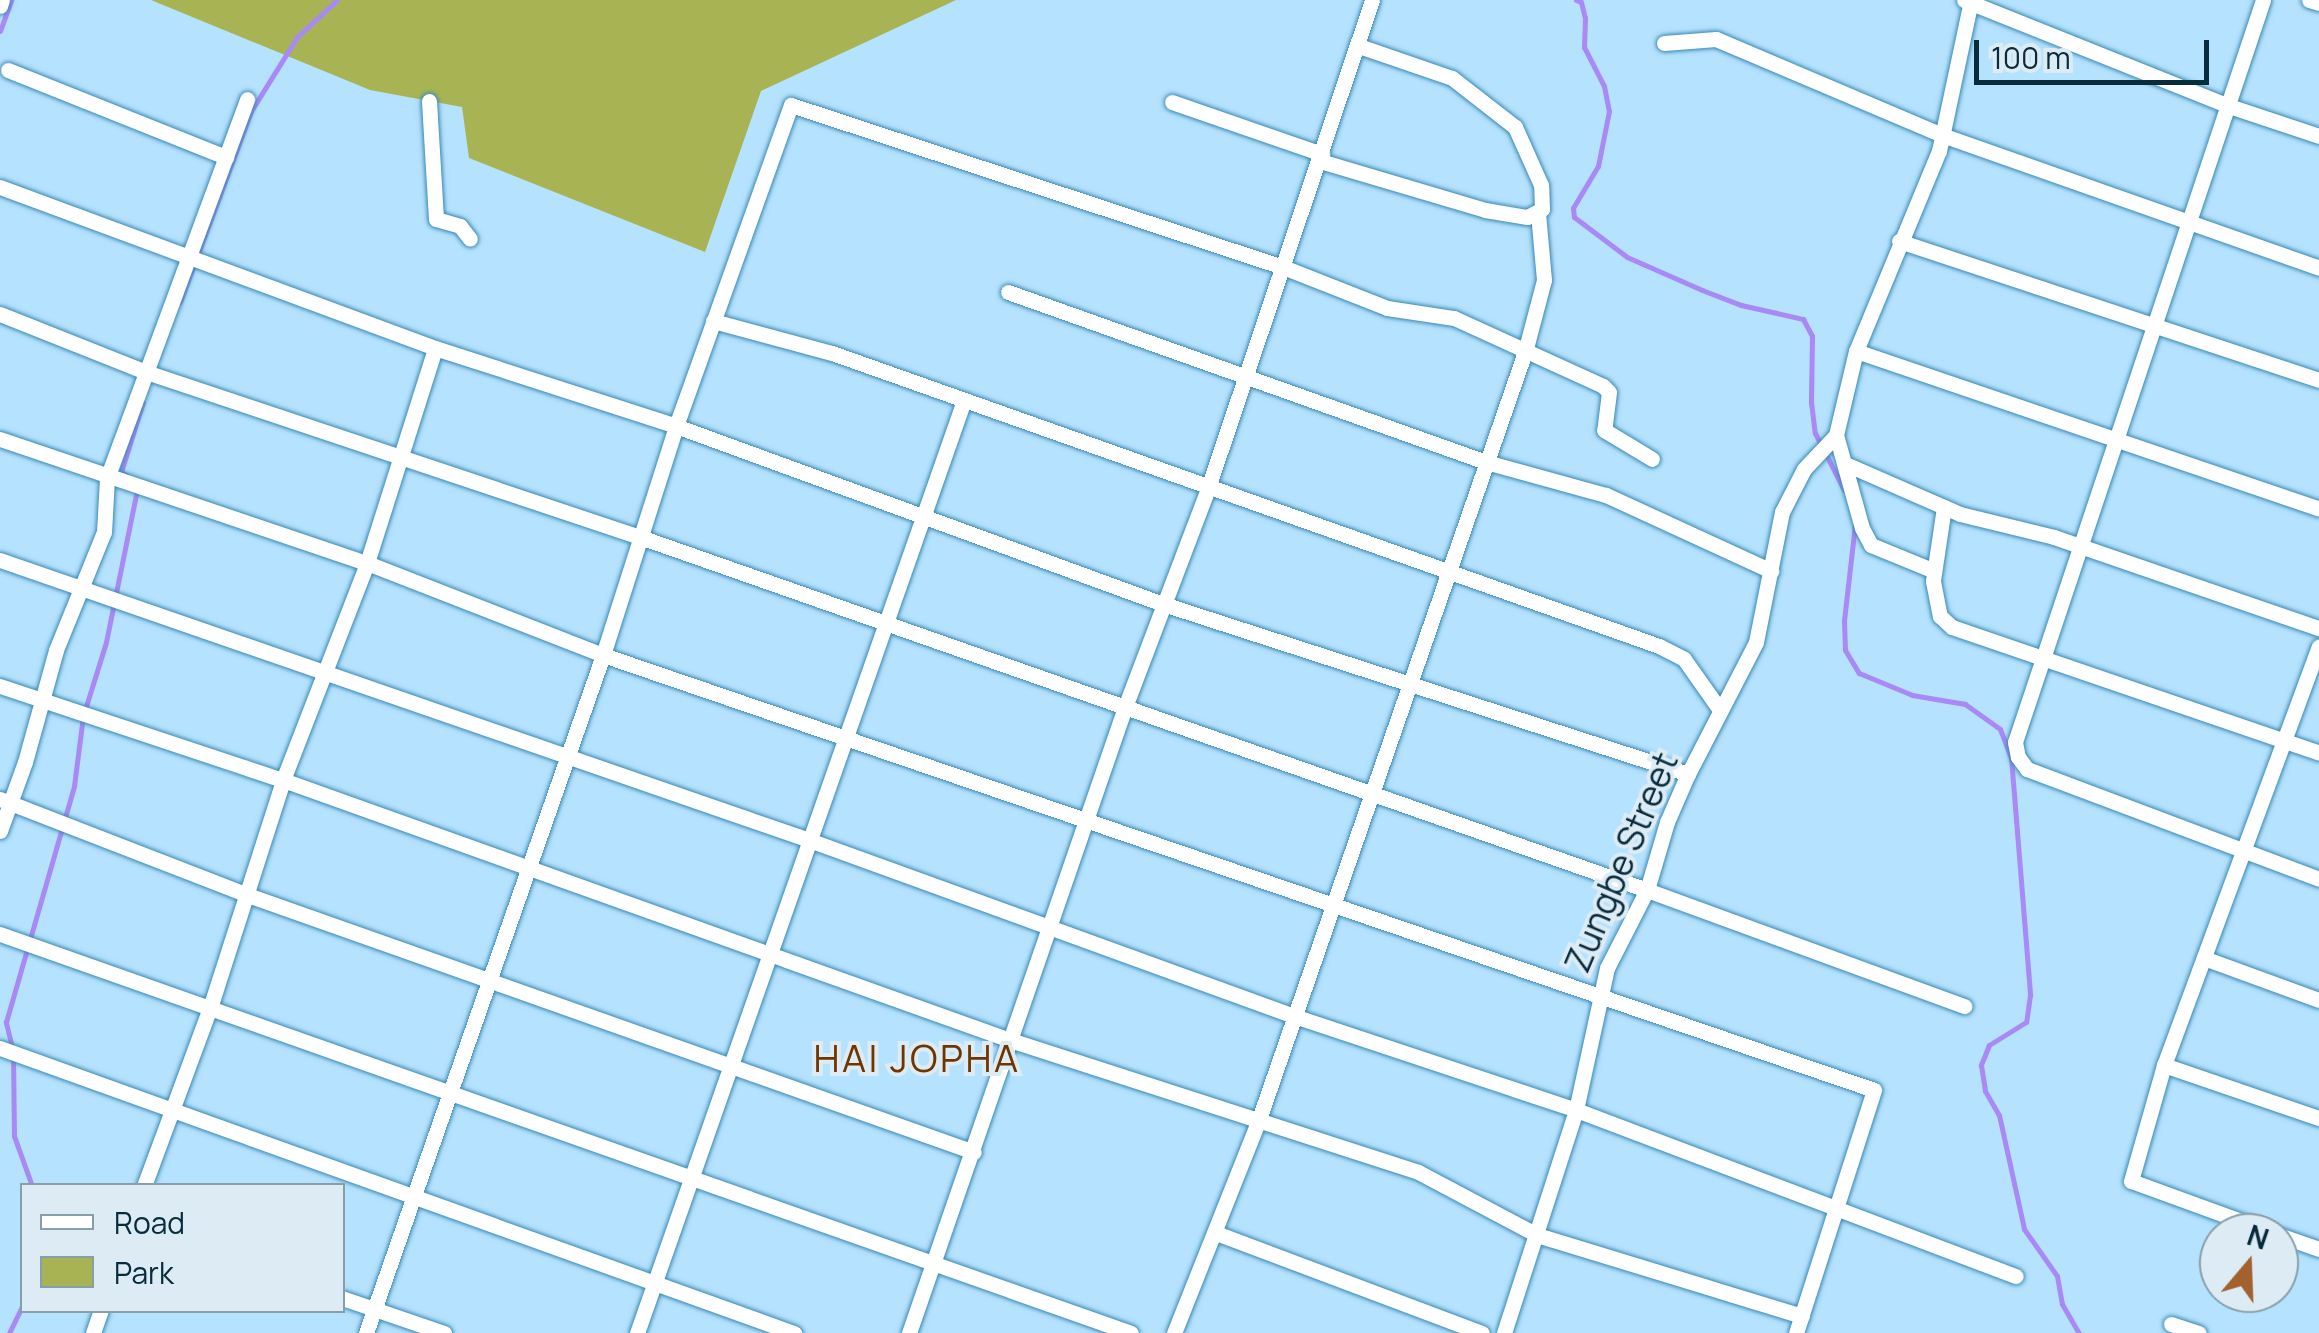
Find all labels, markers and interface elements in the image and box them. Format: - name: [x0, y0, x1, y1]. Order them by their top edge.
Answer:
- scale bar: [1979, 20, 2214, 82]
- text: 100 m: [1991, 37, 2071, 78]
- street label: Zungbe Street: [1556, 746, 1686, 978]
- district label: HAI JOPHA: [813, 1035, 1021, 1081]
- legend: [20, 1183, 345, 1313]
- text: Road: [114, 1202, 185, 1243]
- north arrow: [2199, 1213, 2299, 1313]
- text: N: [2242, 1215, 2274, 1258]
- text: Park: [114, 1252, 174, 1293]

